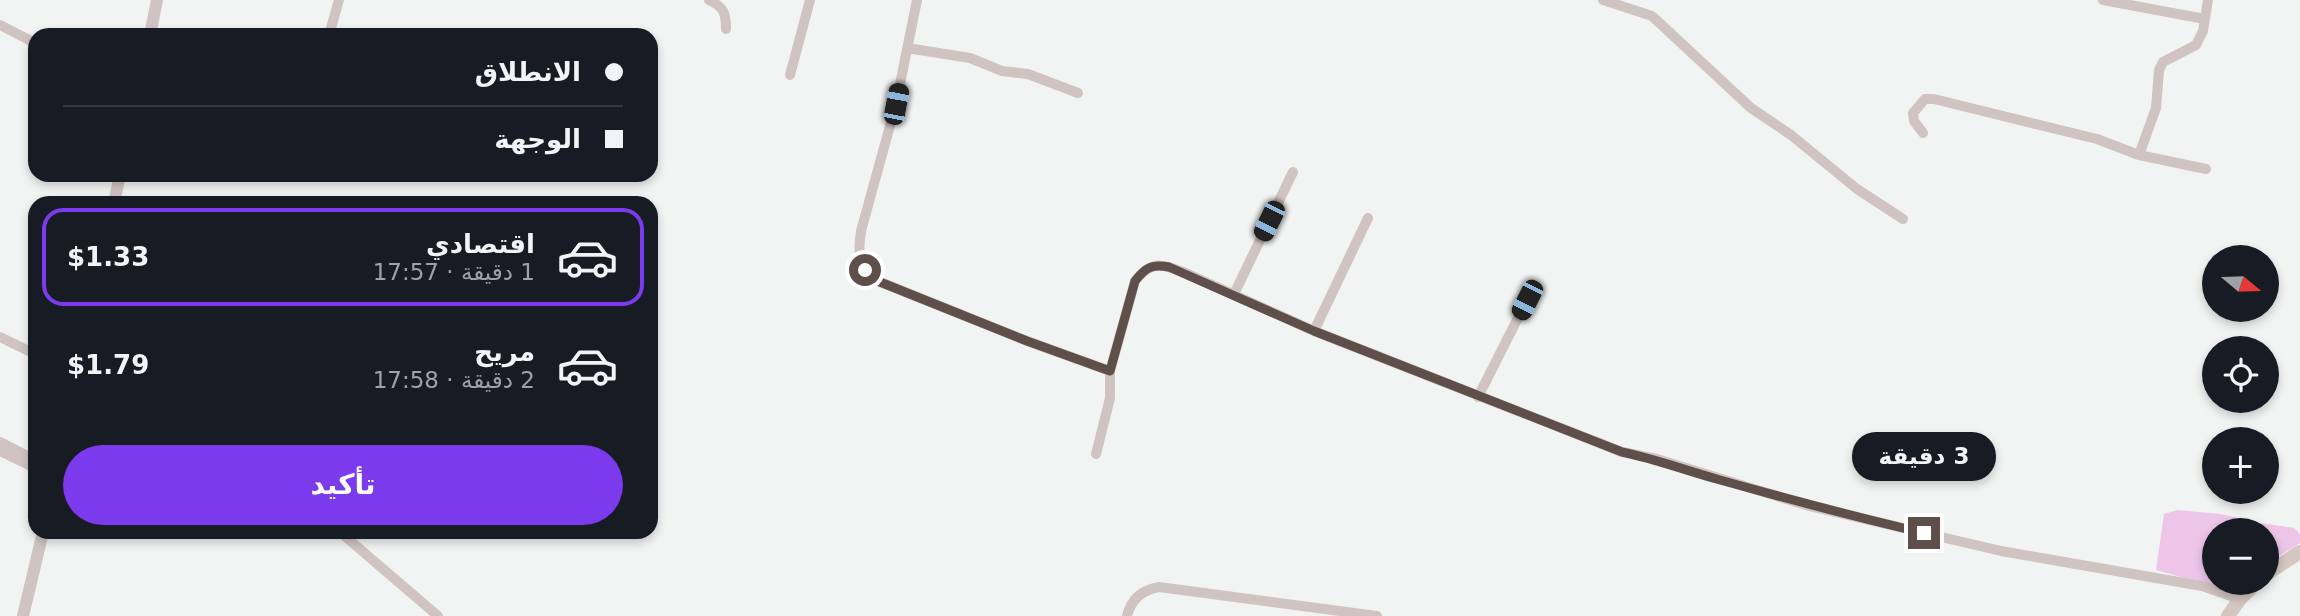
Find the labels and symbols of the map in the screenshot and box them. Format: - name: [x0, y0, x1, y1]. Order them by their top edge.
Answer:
- car: [882, 81, 911, 127]
- car: [1251, 198, 1288, 244]
- north arrow: [2202, 245, 2278, 322]
- route start: [849, 254, 881, 286]
- car: [1509, 277, 1546, 323]
- callout: 3 دقيقة: [1852, 432, 1996, 480]
- route end: [1908, 517, 1940, 549]

